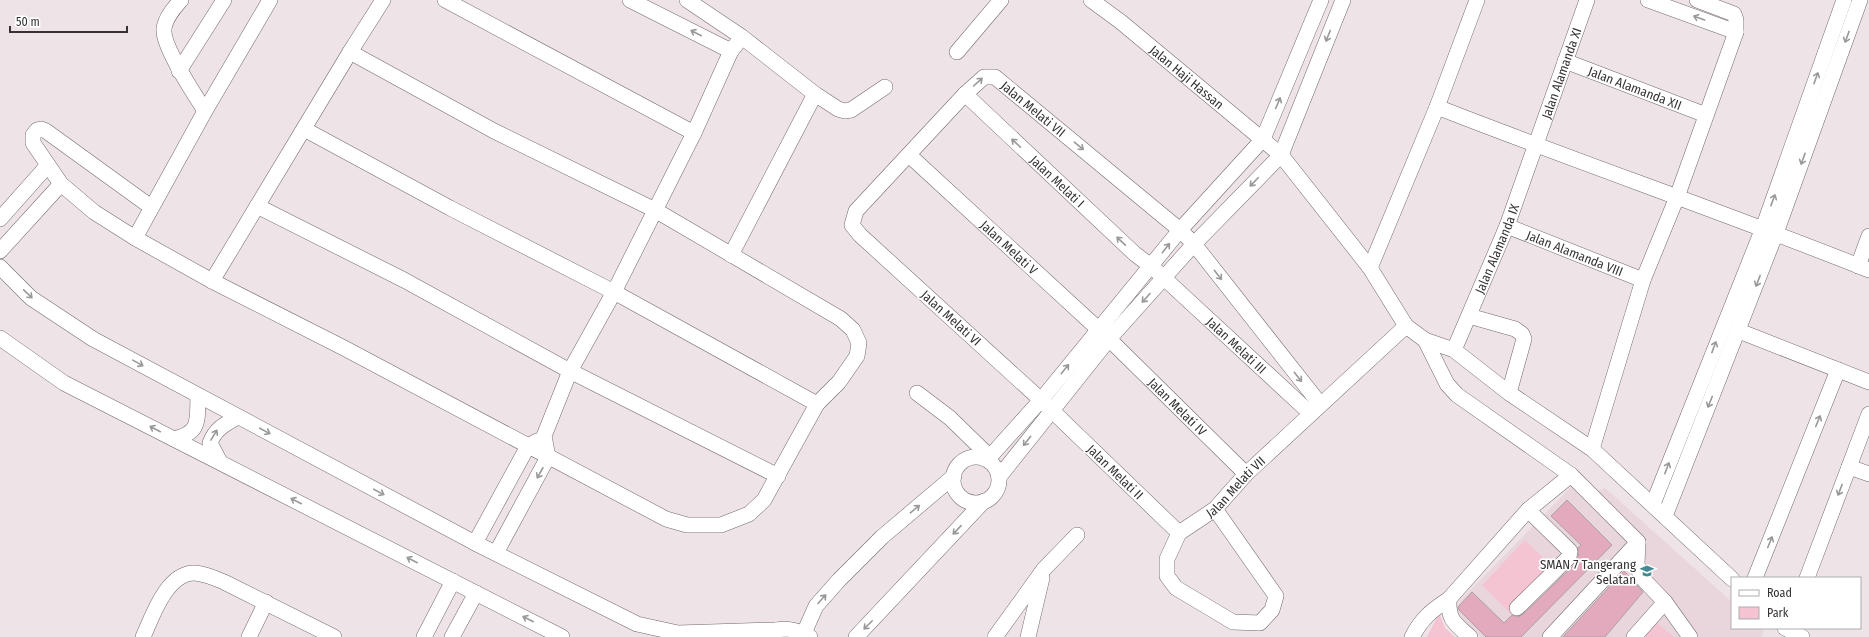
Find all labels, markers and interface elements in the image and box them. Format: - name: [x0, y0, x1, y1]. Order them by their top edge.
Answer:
- scale bar: [10, 8, 127, 34]
- one-way arrow: [1693, 14, 1705, 22]
- text: 50 m: [16, 15, 40, 29]
- street label: Jalan Alamanda XI: [1538, 26, 1584, 121]
- one-way arrow: [690, 29, 702, 37]
- one-way arrow: [1324, 30, 1332, 42]
- one-way arrow: [1843, 30, 1851, 42]
- street label: Jalan Haji Hassan: [1147, 42, 1227, 112]
- street label: Jalan Alamanda XII: [1586, 63, 1684, 113]
- one-way arrow: [1813, 72, 1821, 84]
- one-way arrow: [973, 77, 983, 86]
- street label: Jalan Melati VII: [998, 78, 1068, 140]
- one-way arrow: [1275, 97, 1282, 109]
- one-way arrow: [1011, 138, 1021, 147]
- one-way arrow: [1073, 141, 1084, 150]
- street label: Jalan Melati I: [1027, 152, 1088, 210]
- one-way arrow: [1799, 152, 1806, 165]
- one-way arrow: [1249, 177, 1259, 187]
- one-way arrow: [1770, 194, 1777, 207]
- street label: Jalan Alamanda IX: [1472, 201, 1522, 296]
- street label: Jalan Melati V: [977, 217, 1041, 277]
- street label: Jalan Alamanda VIII: [1524, 227, 1625, 279]
- one-way arrow: [1117, 237, 1127, 246]
- one-way arrow: [1161, 242, 1170, 253]
- one-way arrow: [1214, 269, 1222, 280]
- one-way arrow: [1754, 274, 1762, 286]
- street label: Jalan Melati VI: [918, 287, 984, 349]
- one-way arrow: [23, 290, 33, 299]
- one-way arrow: [1142, 292, 1151, 302]
- street label: Jalan Melati III: [1204, 314, 1269, 376]
- one-way arrow: [1711, 341, 1719, 353]
- one-way arrow: [132, 360, 144, 368]
- one-way arrow: [1061, 364, 1070, 375]
- one-way arrow: [1294, 371, 1303, 382]
- street label: Jalan Melati IV: [1145, 375, 1210, 439]
- one-way arrow: [1706, 395, 1714, 407]
- one-way arrow: [1814, 415, 1822, 427]
- one-way arrow: [150, 425, 162, 432]
- one-way arrow: [258, 428, 270, 436]
- one-way arrow: [211, 429, 219, 441]
- one-way arrow: [1023, 436, 1032, 447]
- street label: Jalan Melati II: [1084, 442, 1146, 502]
- street label: Jalan Melati VII: [1203, 453, 1268, 520]
- one-way arrow: [1664, 462, 1672, 474]
- one-way arrow: [535, 467, 543, 479]
- one-way arrow: [1836, 484, 1844, 496]
- one-way arrow: [373, 489, 385, 497]
- one-way arrow: [290, 496, 302, 504]
- one-way arrow: [910, 504, 921, 513]
- one-way arrow: [952, 525, 962, 535]
- one-way arrow: [1766, 536, 1774, 548]
- one-way arrow: [406, 555, 418, 563]
- place label: SMAN 7 Tangerang Selatan: [1540, 557, 1637, 587]
- school or university icon: SMAN 7 Tangerang Selatan: [1639, 563, 1655, 579]
- legend: [1731, 577, 1861, 629]
- text: Road: [1767, 586, 1792, 600]
- one-way arrow: [817, 594, 827, 604]
- text: Park: [1767, 606, 1789, 620]
- one-way arrow: [522, 615, 534, 622]
- one-way arrow: [863, 620, 873, 630]

